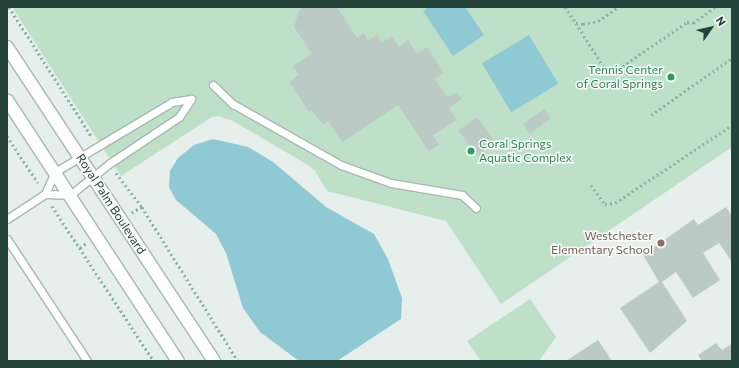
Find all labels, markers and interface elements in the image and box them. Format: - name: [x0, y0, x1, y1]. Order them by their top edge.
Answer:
- north arrow: [691, 8, 731, 48]
- text: N: [714, 14, 729, 28]
- place label: Tennis Center of Coral Springs: [576, 63, 663, 91]
- marker: Tennis Center of Coral Springs: [666, 72, 676, 82]
- place label: Coral Springs Aquatic Complex: [479, 137, 572, 165]
- marker: Coral Springs Aquatic Complex: [466, 146, 476, 156]
- street label: Royal Palm Boulevard: [73, 151, 149, 257]
- place label: Westchester Elementary School: [551, 229, 653, 257]
- marker: Westchester Elementary School: [656, 238, 666, 248]

